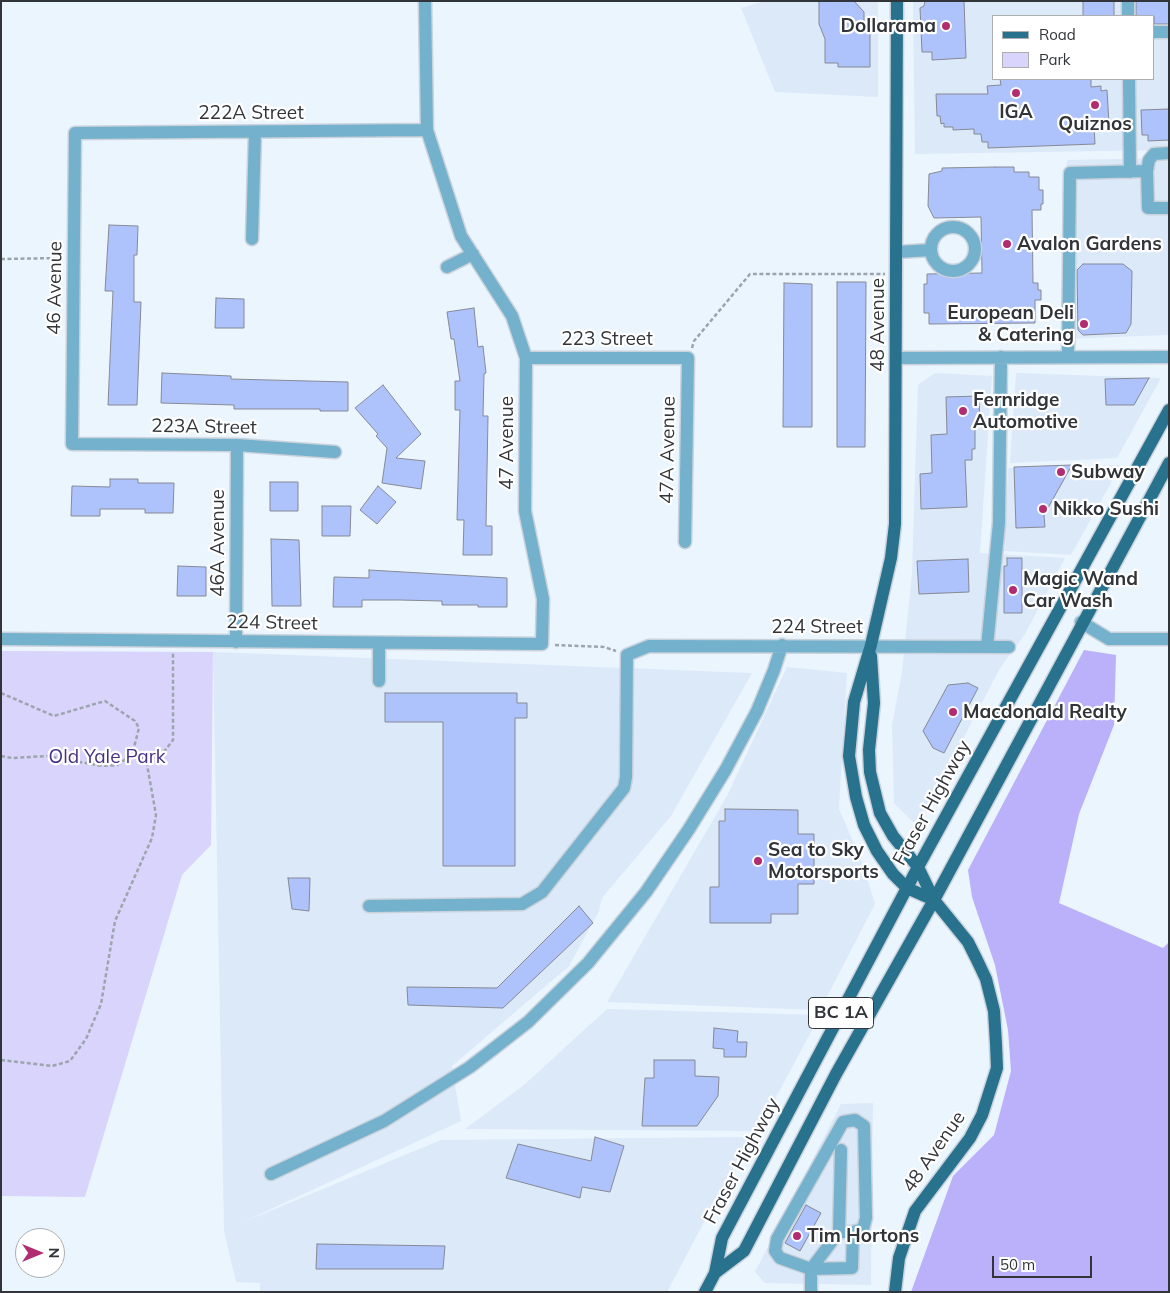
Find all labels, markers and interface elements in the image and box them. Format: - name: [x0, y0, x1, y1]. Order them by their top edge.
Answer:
- place label: Dollarama: [841, 15, 936, 37]
- legend: [992, 15, 1155, 80]
- marker: Dollarama: [940, 20, 952, 32]
- text: Road: [1039, 25, 1076, 44]
- text: Park: [1039, 50, 1071, 69]
- marker: IGA: [1010, 87, 1022, 99]
- marker: Quiznos: [1089, 99, 1101, 111]
- place label: IGA: [999, 101, 1033, 123]
- street label: 222A Street: [198, 102, 304, 124]
- place label: Quiznos: [1058, 113, 1132, 135]
- place label: Avalon Gardens: [1017, 233, 1162, 255]
- marker: Avalon Gardens: [1001, 238, 1013, 250]
- street label: 46 Avenue: [43, 241, 67, 335]
- street label: 48 Avenue: [867, 278, 889, 372]
- place label: European Deli & Catering: [947, 302, 1074, 346]
- marker: European Deli & Catering: [1078, 318, 1090, 330]
- street label: 223 Street: [561, 328, 653, 350]
- place label: Fernridge Automotive: [973, 389, 1078, 433]
- street label: 47 Avenue: [496, 396, 518, 490]
- street label: 47A Avenue: [656, 396, 680, 504]
- marker: Fernridge Automotive: [957, 405, 969, 417]
- street label: 223A Street: [151, 415, 257, 439]
- place label: Subway: [1071, 461, 1145, 483]
- marker: Subway: [1055, 466, 1067, 478]
- street label: 46A Avenue: [207, 489, 229, 597]
- place label: Nikko Sushi: [1053, 498, 1159, 520]
- marker: Nikko Sushi: [1037, 503, 1049, 515]
- place label: Magic Wand Car Wash: [1023, 568, 1138, 612]
- marker: Magic Wand Car Wash: [1007, 584, 1019, 596]
- street label: 224 Street: [226, 611, 318, 635]
- street label: 224 Street: [771, 616, 863, 638]
- place label: Macdonald Realty: [963, 701, 1127, 723]
- marker: Macdonald Realty: [947, 706, 959, 718]
- street label: Fraser Highway: [888, 736, 976, 870]
- park label: Old Yale Park: [49, 746, 165, 768]
- place label: Sea to Sky Motorsports: [768, 839, 879, 883]
- marker: Sea to Sky Motorsports: [752, 855, 764, 867]
- road number: BC 1A: [808, 998, 874, 1028]
- street label: Fraser Highway: [699, 1094, 785, 1228]
- street label: 48 Avenue: [898, 1107, 970, 1197]
- place label: Tim Hortons: [807, 1225, 919, 1247]
- north arrow: [15, 1228, 65, 1278]
- marker: Tim Hortons: [791, 1230, 803, 1242]
- scale bar: [995, 1246, 1095, 1278]
- text: N: [45, 1248, 63, 1258]
- text: 50 m: [1000, 1255, 1035, 1274]

